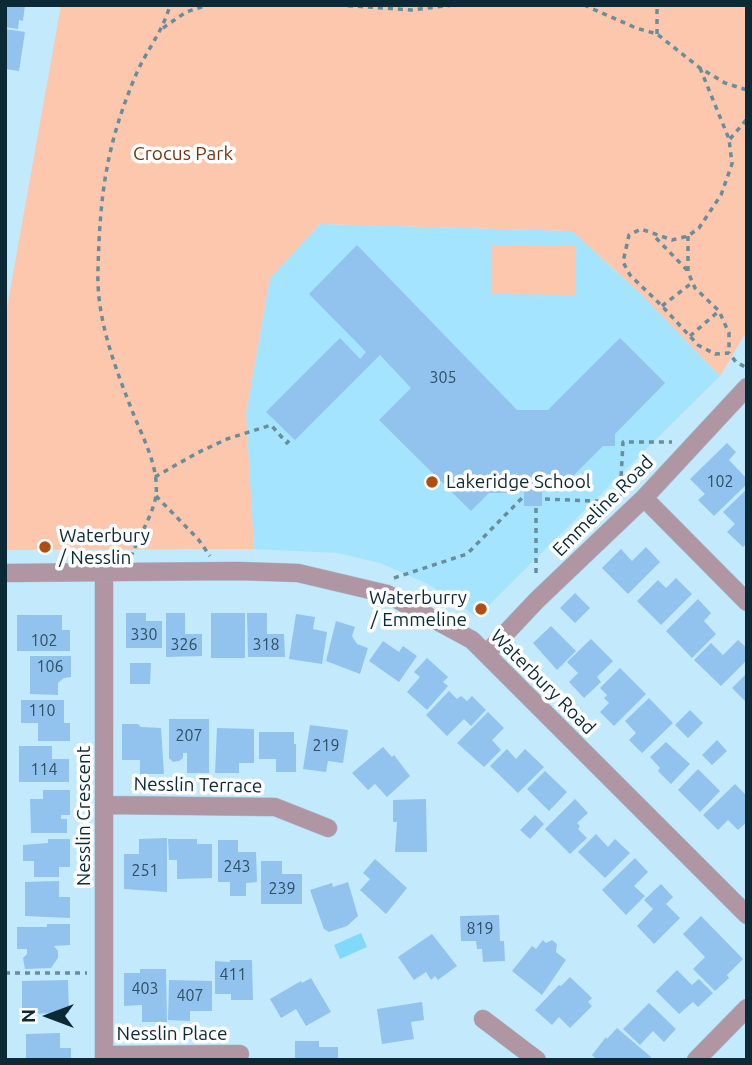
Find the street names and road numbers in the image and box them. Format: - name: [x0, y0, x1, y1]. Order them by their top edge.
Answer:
- street label: Emmeline Road: [548, 451, 658, 561]
- street label: Waterbury Road: [486, 625, 600, 739]
- street label: Nesslin Crescent: [73, 746, 95, 886]
- street label: Nesslin Terrace: [133, 772, 263, 798]
- street label: Nesslin Place: [117, 1023, 227, 1045]

